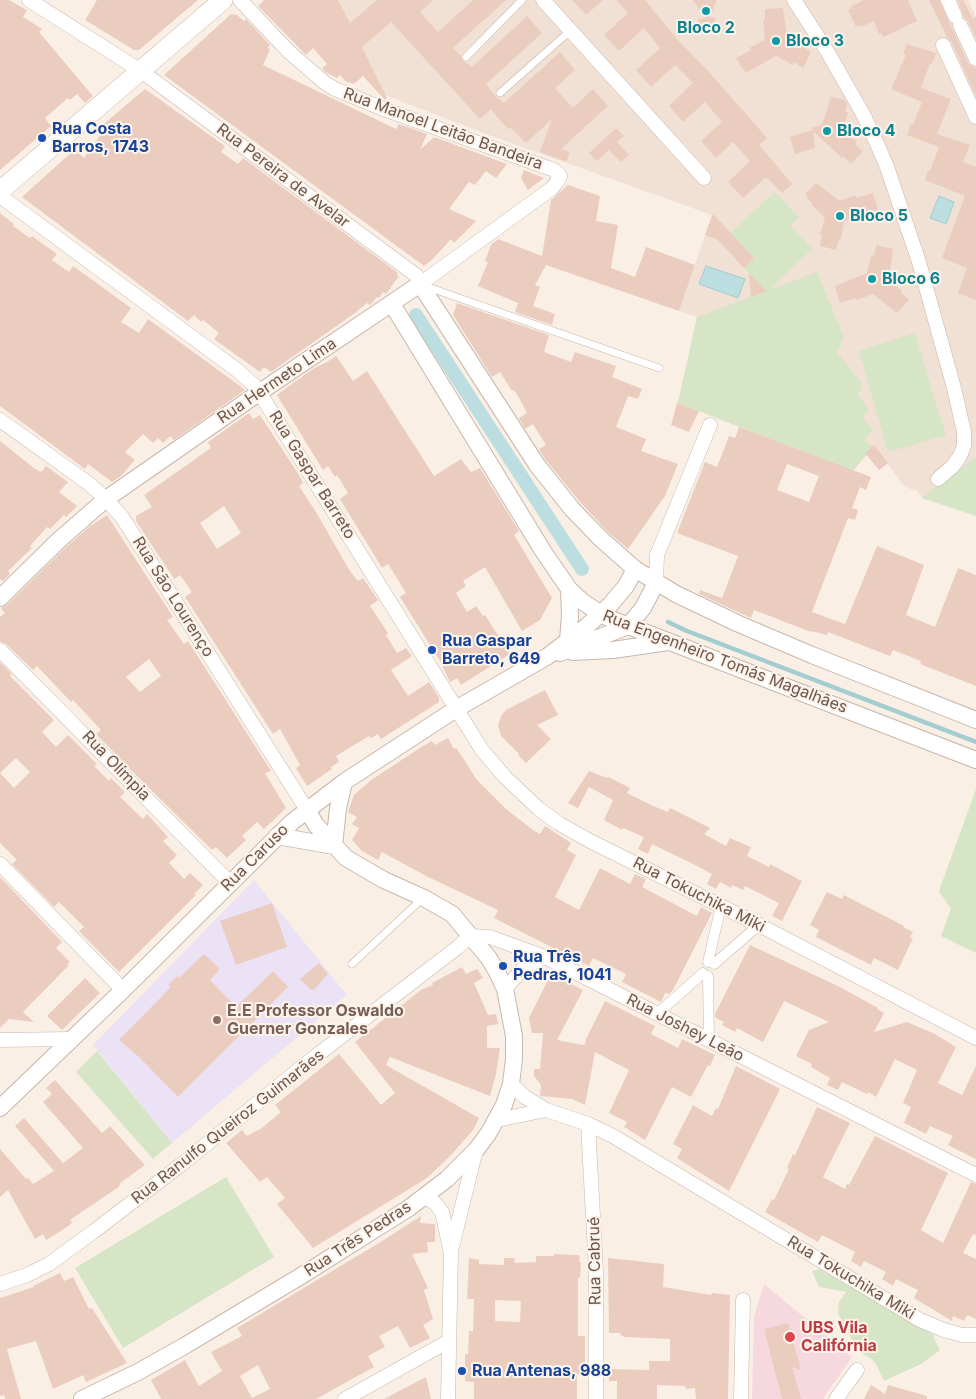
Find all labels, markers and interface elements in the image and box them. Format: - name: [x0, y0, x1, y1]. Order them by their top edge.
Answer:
- marker: Bloco 2: [700, 5, 712, 17]
- place label: Bloco 2: [677, 18, 735, 38]
- place label: Bloco 3: [786, 31, 844, 51]
- marker: Bloco 3: [770, 35, 782, 47]
- street label: Rua Manoel Leitão Bandeira: [341, 84, 545, 174]
- place label: Rua Costa Barros, 1743: [52, 119, 149, 157]
- street label: Rua Pereira de Avelar: [213, 120, 353, 232]
- place label: Bloco 4: [837, 121, 896, 141]
- marker: Bloco 4: [821, 125, 833, 137]
- marker: Rua Costa Barros, 1743: [36, 132, 48, 144]
- place label: Bloco 5: [850, 206, 908, 226]
- marker: Bloco 5: [834, 210, 846, 222]
- place label: Bloco 6: [882, 269, 940, 289]
- marker: Bloco 6: [866, 273, 878, 285]
- street label: Rua Hermeto Lima: [214, 334, 340, 428]
- street label: Rua Gaspar Barreto: [265, 407, 359, 543]
- street label: Rua São Lourenço: [128, 533, 218, 661]
- street label: Rua Engenheiro Tomás Magalhães: [600, 606, 850, 718]
- place label: Rua Gaspar Barreto, 649: [442, 631, 540, 669]
- marker: Rua Gaspar Barreto, 649: [426, 644, 438, 656]
- street label: Rua Olímpia: [78, 727, 154, 805]
- street label: Rua Caruso: [217, 820, 293, 896]
- street label: Rua Tokuchika Miki: [630, 853, 768, 937]
- place label: Rua Três Pedras, 1041: [513, 947, 611, 985]
- marker: Rua Três Pedras, 1041: [497, 960, 509, 972]
- street label: Rua Joshey Leão: [623, 990, 747, 1066]
- place label: E.E Professor Oswaldo Guerner Gonzales: [227, 1001, 404, 1039]
- marker: E.E Professor Oswaldo Guerner Gonzales: [211, 1014, 223, 1026]
- street label: Rua Ranulfo Queiroz Guimarães: [128, 1046, 328, 1208]
- street label: Rua Três Pedras: [301, 1197, 415, 1281]
- street label: Rua Cabrué: [585, 1217, 605, 1305]
- street label: Rua Tokuchika Miki: [784, 1232, 918, 1324]
- place label: UBS Vila Califórnia: [801, 1318, 877, 1356]
- marker: UBS Vila Califórnia: [783, 1330, 797, 1344]
- place label: Rua Antenas, 988: [472, 1361, 611, 1381]
- marker: Rua Antenas, 988: [456, 1365, 468, 1377]

